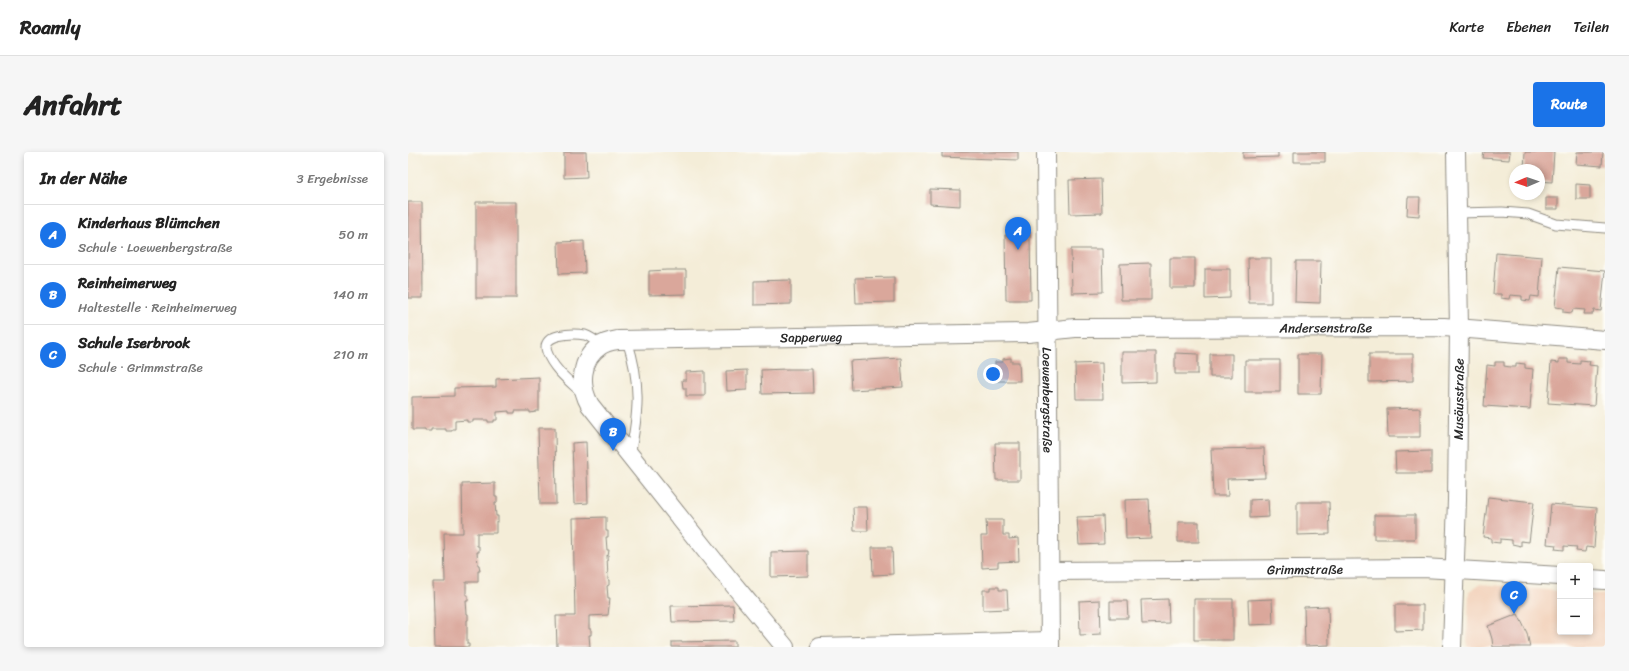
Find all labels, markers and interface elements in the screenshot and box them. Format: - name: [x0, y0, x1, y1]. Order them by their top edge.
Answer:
- text: Roamly: [20, 11, 80, 44]
- text: Karte: [1450, 15, 1484, 40]
- text: Ebenen: [1506, 15, 1551, 40]
- text: Teilen: [1573, 15, 1609, 40]
- text: Anfahrt: [24, 80, 122, 129]
- button: Route: [1533, 82, 1605, 127]
- text: In der Nähe: [40, 163, 127, 193]
- north arrow: [1509, 164, 1545, 200]
- text: 3 Ergebnisse: [297, 167, 368, 190]
- text: Kinderhaus Blümchen: [78, 210, 220, 236]
- pin: A: [1005, 217, 1031, 250]
- text: A: [49, 223, 57, 246]
- text: 50 m: [338, 223, 368, 246]
- text: Schule · Loewenbergstraße: [78, 236, 232, 259]
- text: Reinheimerweg: [78, 270, 177, 296]
- text: B: [49, 283, 57, 306]
- text: 140 m: [333, 283, 368, 306]
- text: Haltestelle · Reinheimerweg: [78, 296, 237, 319]
- street label: Andersenstraße: [1278, 316, 1373, 339]
- street label: Sapperweg: [780, 325, 843, 349]
- text: Schule Iserbrook: [78, 330, 190, 356]
- text: C: [49, 343, 57, 366]
- text: 210 m: [333, 343, 368, 366]
- street label: Loewenbergstraße: [1036, 347, 1060, 453]
- text: Schule · Grimmstraße: [78, 356, 203, 379]
- street label: Musäusstraße: [1446, 358, 1470, 440]
- your location: [983, 364, 1003, 384]
- pin: B: [600, 418, 626, 451]
- street label: Grimmstraße: [1267, 557, 1343, 581]
- map controls: [1557, 563, 1593, 635]
- button: +: [1557, 563, 1593, 599]
- pin: C: [1501, 581, 1527, 614]
- button: −: [1557, 599, 1593, 635]

